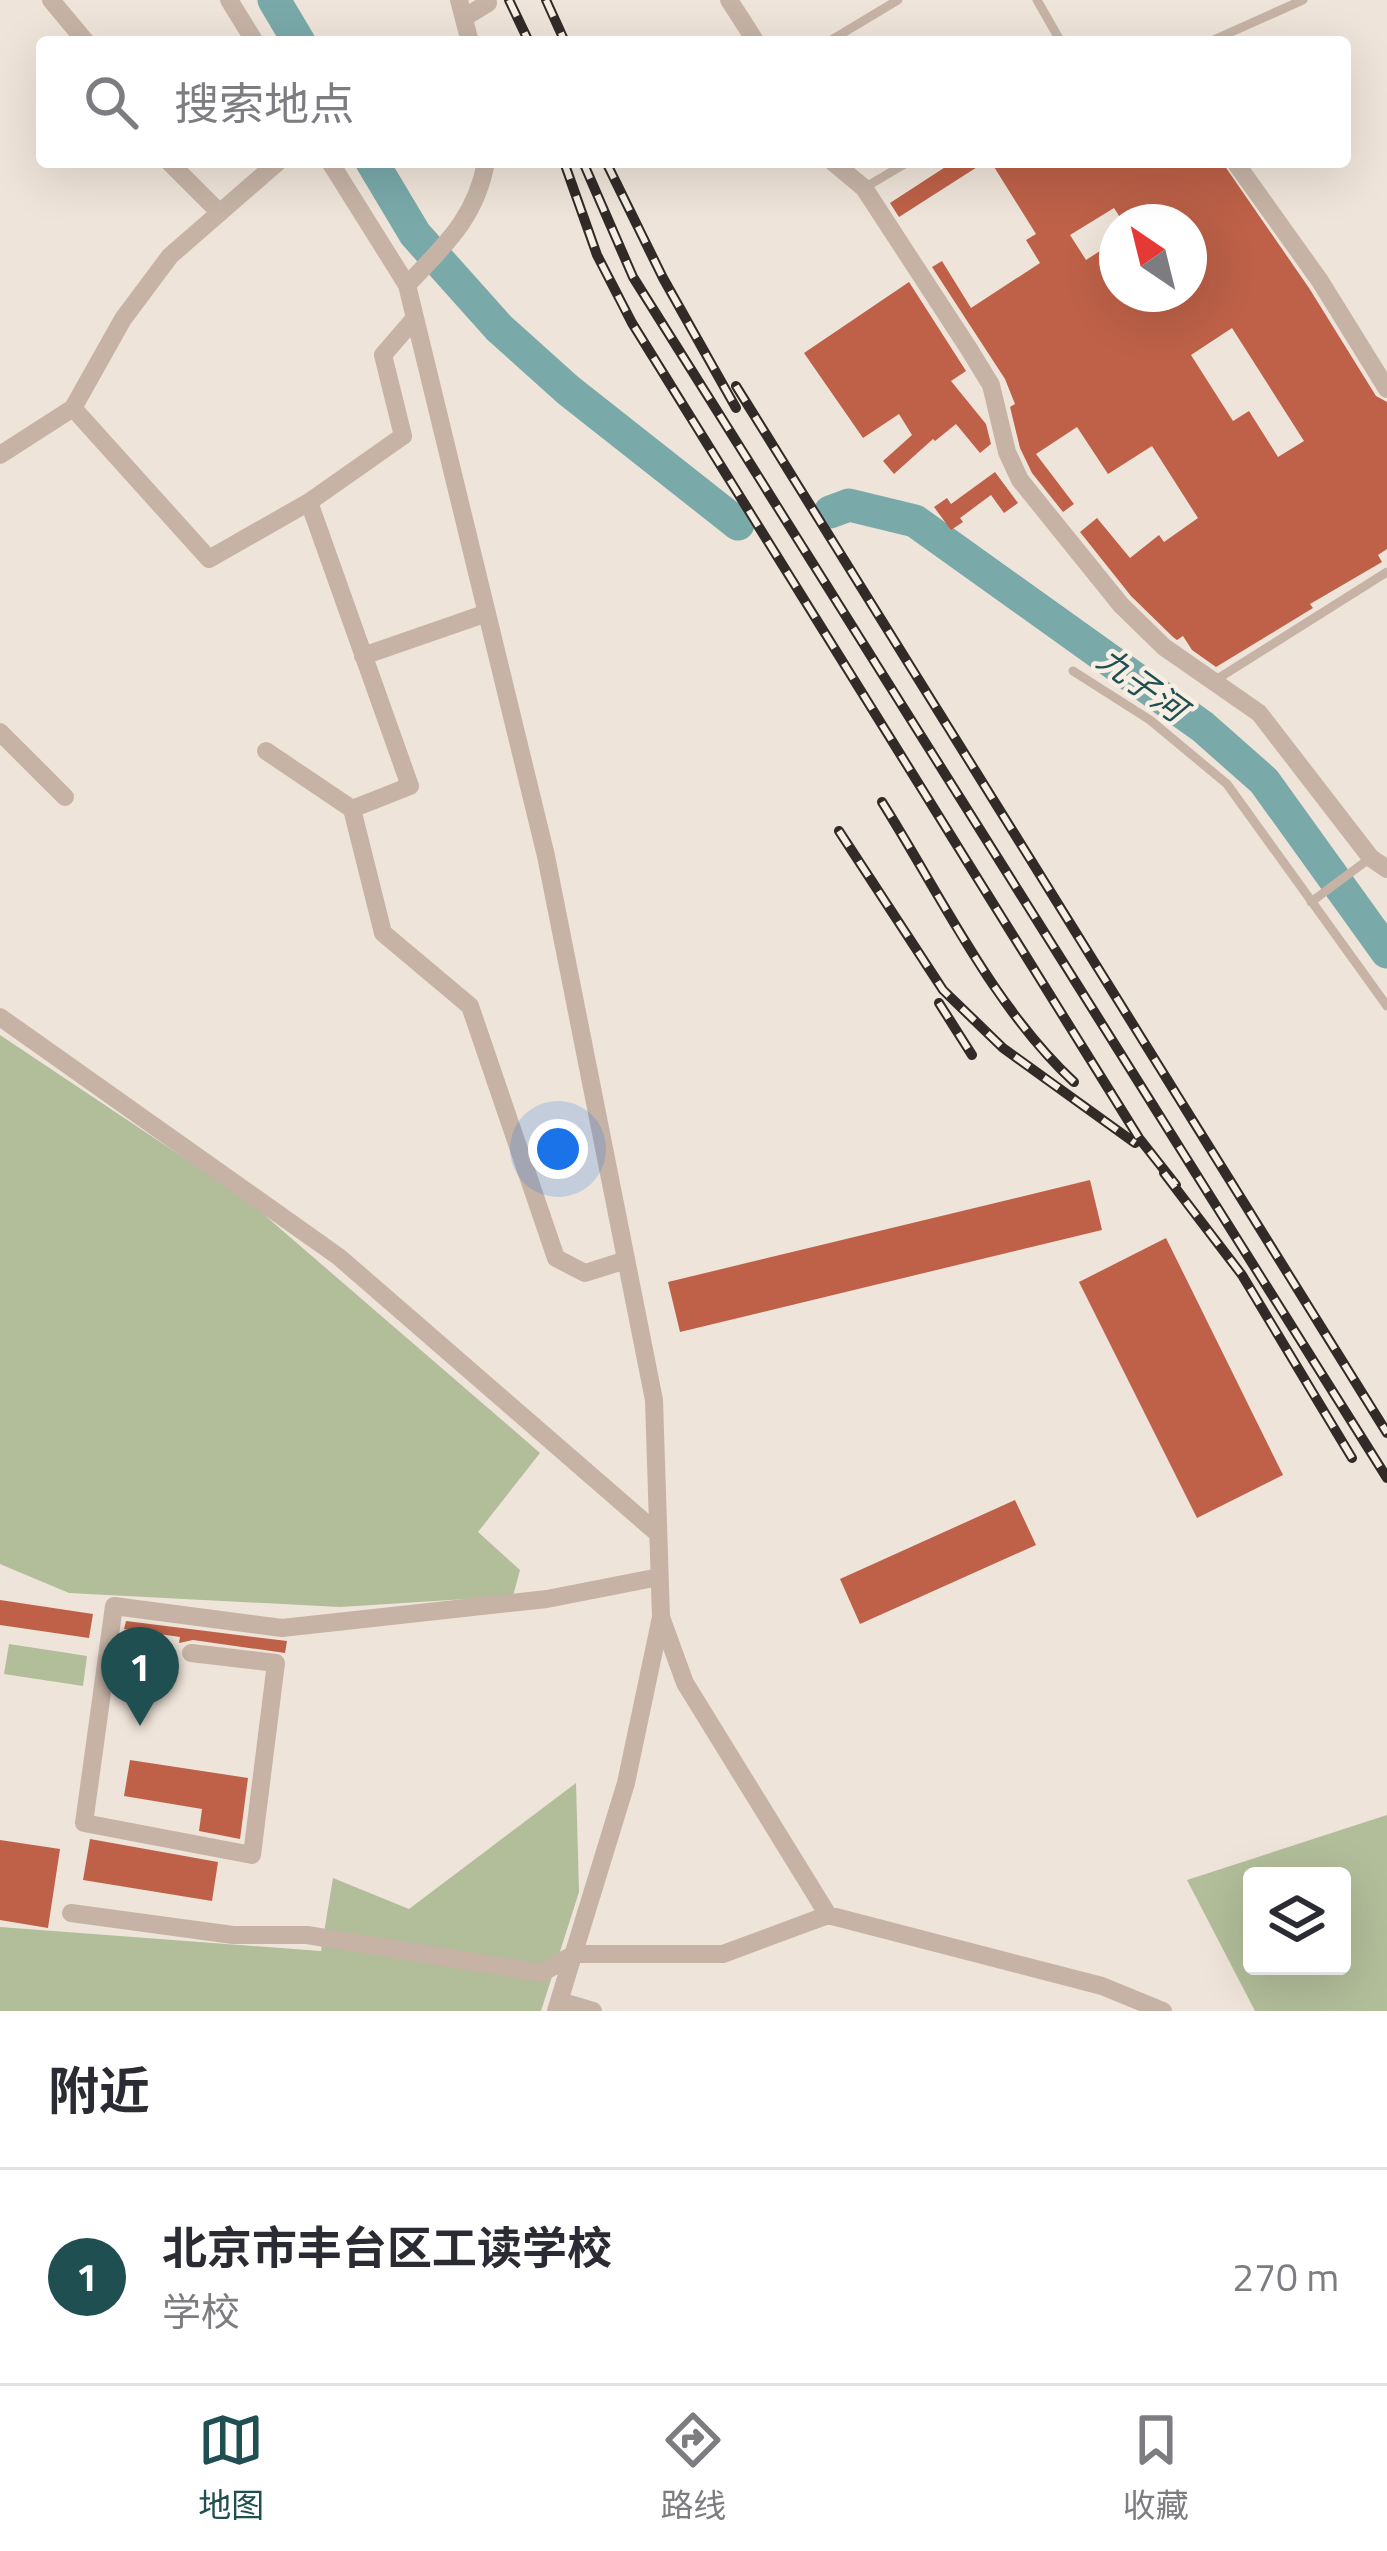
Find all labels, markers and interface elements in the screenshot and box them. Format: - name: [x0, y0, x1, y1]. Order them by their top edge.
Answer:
- search box: [36, 36, 1351, 168]
- icon: search: [78, 69, 144, 135]
- text: 搜索地点: [174, 69, 354, 137]
- north arrow: [1099, 204, 1207, 312]
- water label: 九子河: [1087, 635, 1202, 737]
- your location: [528, 1119, 588, 1179]
- pin: 1: [101, 1627, 179, 1726]
- map controls: [1243, 1867, 1351, 1975]
- button: layers: [1243, 1867, 1351, 1975]
- text: 附近: [48, 2051, 150, 2129]
- text: 北京市丰台区工读学校: [162, 2213, 612, 2281]
- text: 1: [76, 2247, 98, 2306]
- text: 270 m: [1232, 2247, 1339, 2306]
- text: 学校: [162, 2282, 240, 2341]
- tab: 地图: [198, 2407, 264, 2530]
- tab: 路线: [660, 2407, 726, 2530]
- tab: 收藏: [1123, 2407, 1189, 2530]

